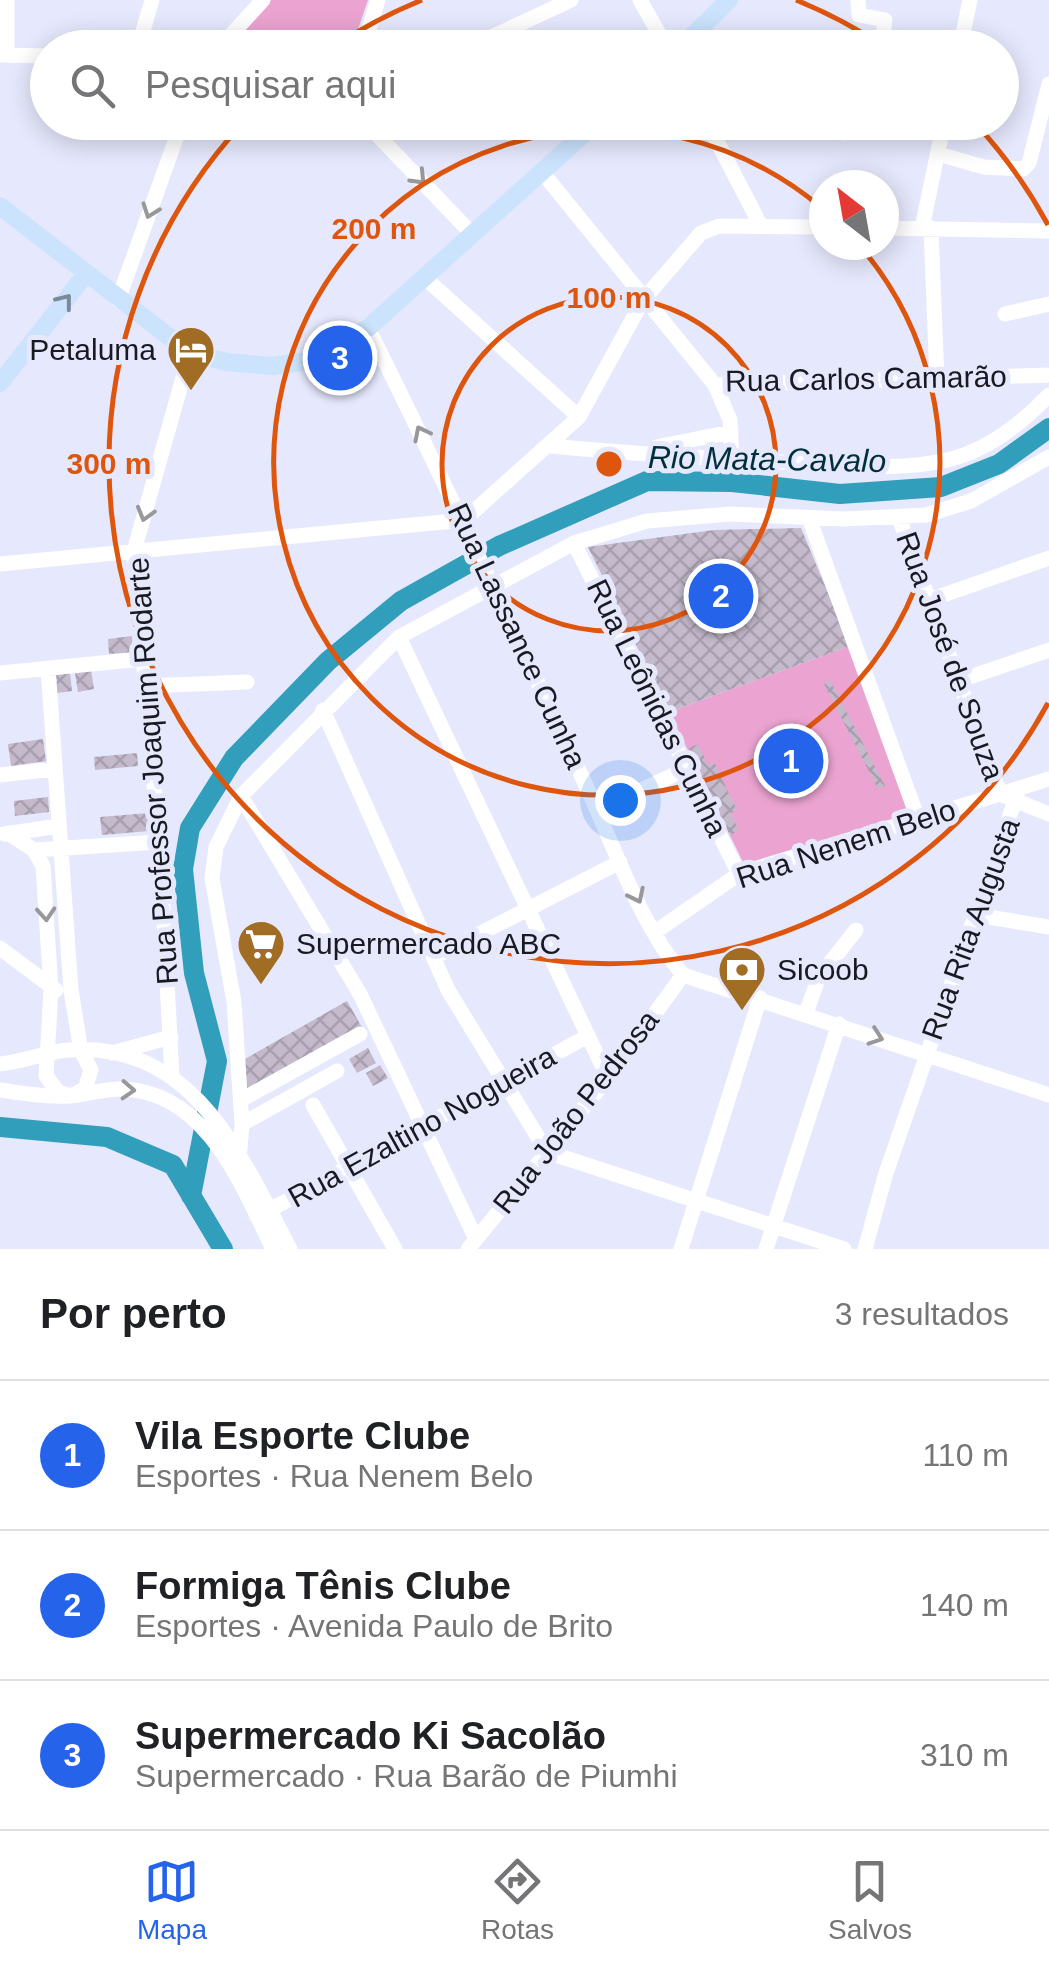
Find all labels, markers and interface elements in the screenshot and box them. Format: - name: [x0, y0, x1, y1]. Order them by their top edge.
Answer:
- search box: [30, 30, 1019, 140]
- icon: search: [65, 58, 120, 113]
- text: Pesquisar aqui: [145, 64, 396, 106]
- one-way arrow: [407, 167, 425, 185]
- north arrow: [809, 170, 899, 260]
- one-way arrow: [141, 202, 162, 219]
- text: 200 m: [331, 212, 417, 245]
- text: 100 m: [566, 281, 652, 314]
- one-way arrow: [53, 294, 70, 312]
- pin: 3: [308, 320, 372, 396]
- hotel icon: Petaluma: [165, 324, 217, 392]
- place label: Petaluma: [29, 333, 156, 366]
- street label: Rua Carlos Camarão: [725, 360, 1007, 397]
- one-way arrow: [413, 425, 433, 443]
- water label: Rio Mata-Cavalo: [648, 439, 886, 479]
- centre of rings: [591, 446, 627, 482]
- text: 300 m: [66, 447, 152, 480]
- street label: Rua Lassance Cunha: [442, 498, 594, 774]
- one-way arrow: [136, 505, 157, 522]
- street label: Rua José de Souza: [890, 527, 1011, 785]
- street label: Rua Professor Joaquim Rodarte: [121, 556, 184, 986]
- pin: 2: [688, 558, 754, 634]
- street label: Rua Leônidas Cunha: [581, 574, 734, 842]
- pin: 1: [758, 724, 824, 798]
- your location: [595, 775, 646, 826]
- street label: Rua Nenem Belo: [732, 793, 960, 895]
- street label: Rua Rita Augusta: [915, 813, 1026, 1044]
- one-way arrow: [625, 885, 644, 903]
- one-way arrow: [35, 906, 56, 922]
- supermarket icon: Supermercado ABC: [235, 918, 287, 986]
- place label: Supermercado ABC: [296, 927, 561, 960]
- bank icon: Sicoob: [716, 944, 768, 1012]
- place label: Sicoob: [777, 953, 869, 986]
- street label: Rua João Pedrosa: [486, 1003, 665, 1220]
- one-way arrow: [866, 1025, 883, 1046]
- street label: Rua Ezaltino Nogueira: [282, 1039, 561, 1214]
- one-way arrow: [120, 1079, 136, 1100]
- text: Por perto: [40, 1290, 227, 1337]
- text: 3 resultados: [835, 1296, 1009, 1332]
- text: Vila Esporte Clube: [135, 1415, 470, 1457]
- text: 1: [64, 1437, 81, 1473]
- text: 110 m: [922, 1437, 1009, 1473]
- text: Esportes · Rua Nenem Belo: [135, 1458, 533, 1494]
- text: Formiga Tênis Clube: [135, 1565, 511, 1607]
- text: 2: [64, 1587, 81, 1623]
- text: 140 m: [920, 1587, 1009, 1623]
- text: Esportes · Avenida Paulo de Brito: [135, 1608, 613, 1644]
- text: Supermercado Ki Sacolão: [135, 1715, 606, 1757]
- text: 3: [64, 1737, 81, 1773]
- text: 310 m: [920, 1737, 1009, 1773]
- text: Supermercado · Rua Barão de Piumhi: [135, 1758, 678, 1794]
- tab: Mapa: [137, 1854, 207, 1946]
- tab: Rotas: [481, 1854, 554, 1946]
- tab: Salvos: [828, 1854, 912, 1946]

